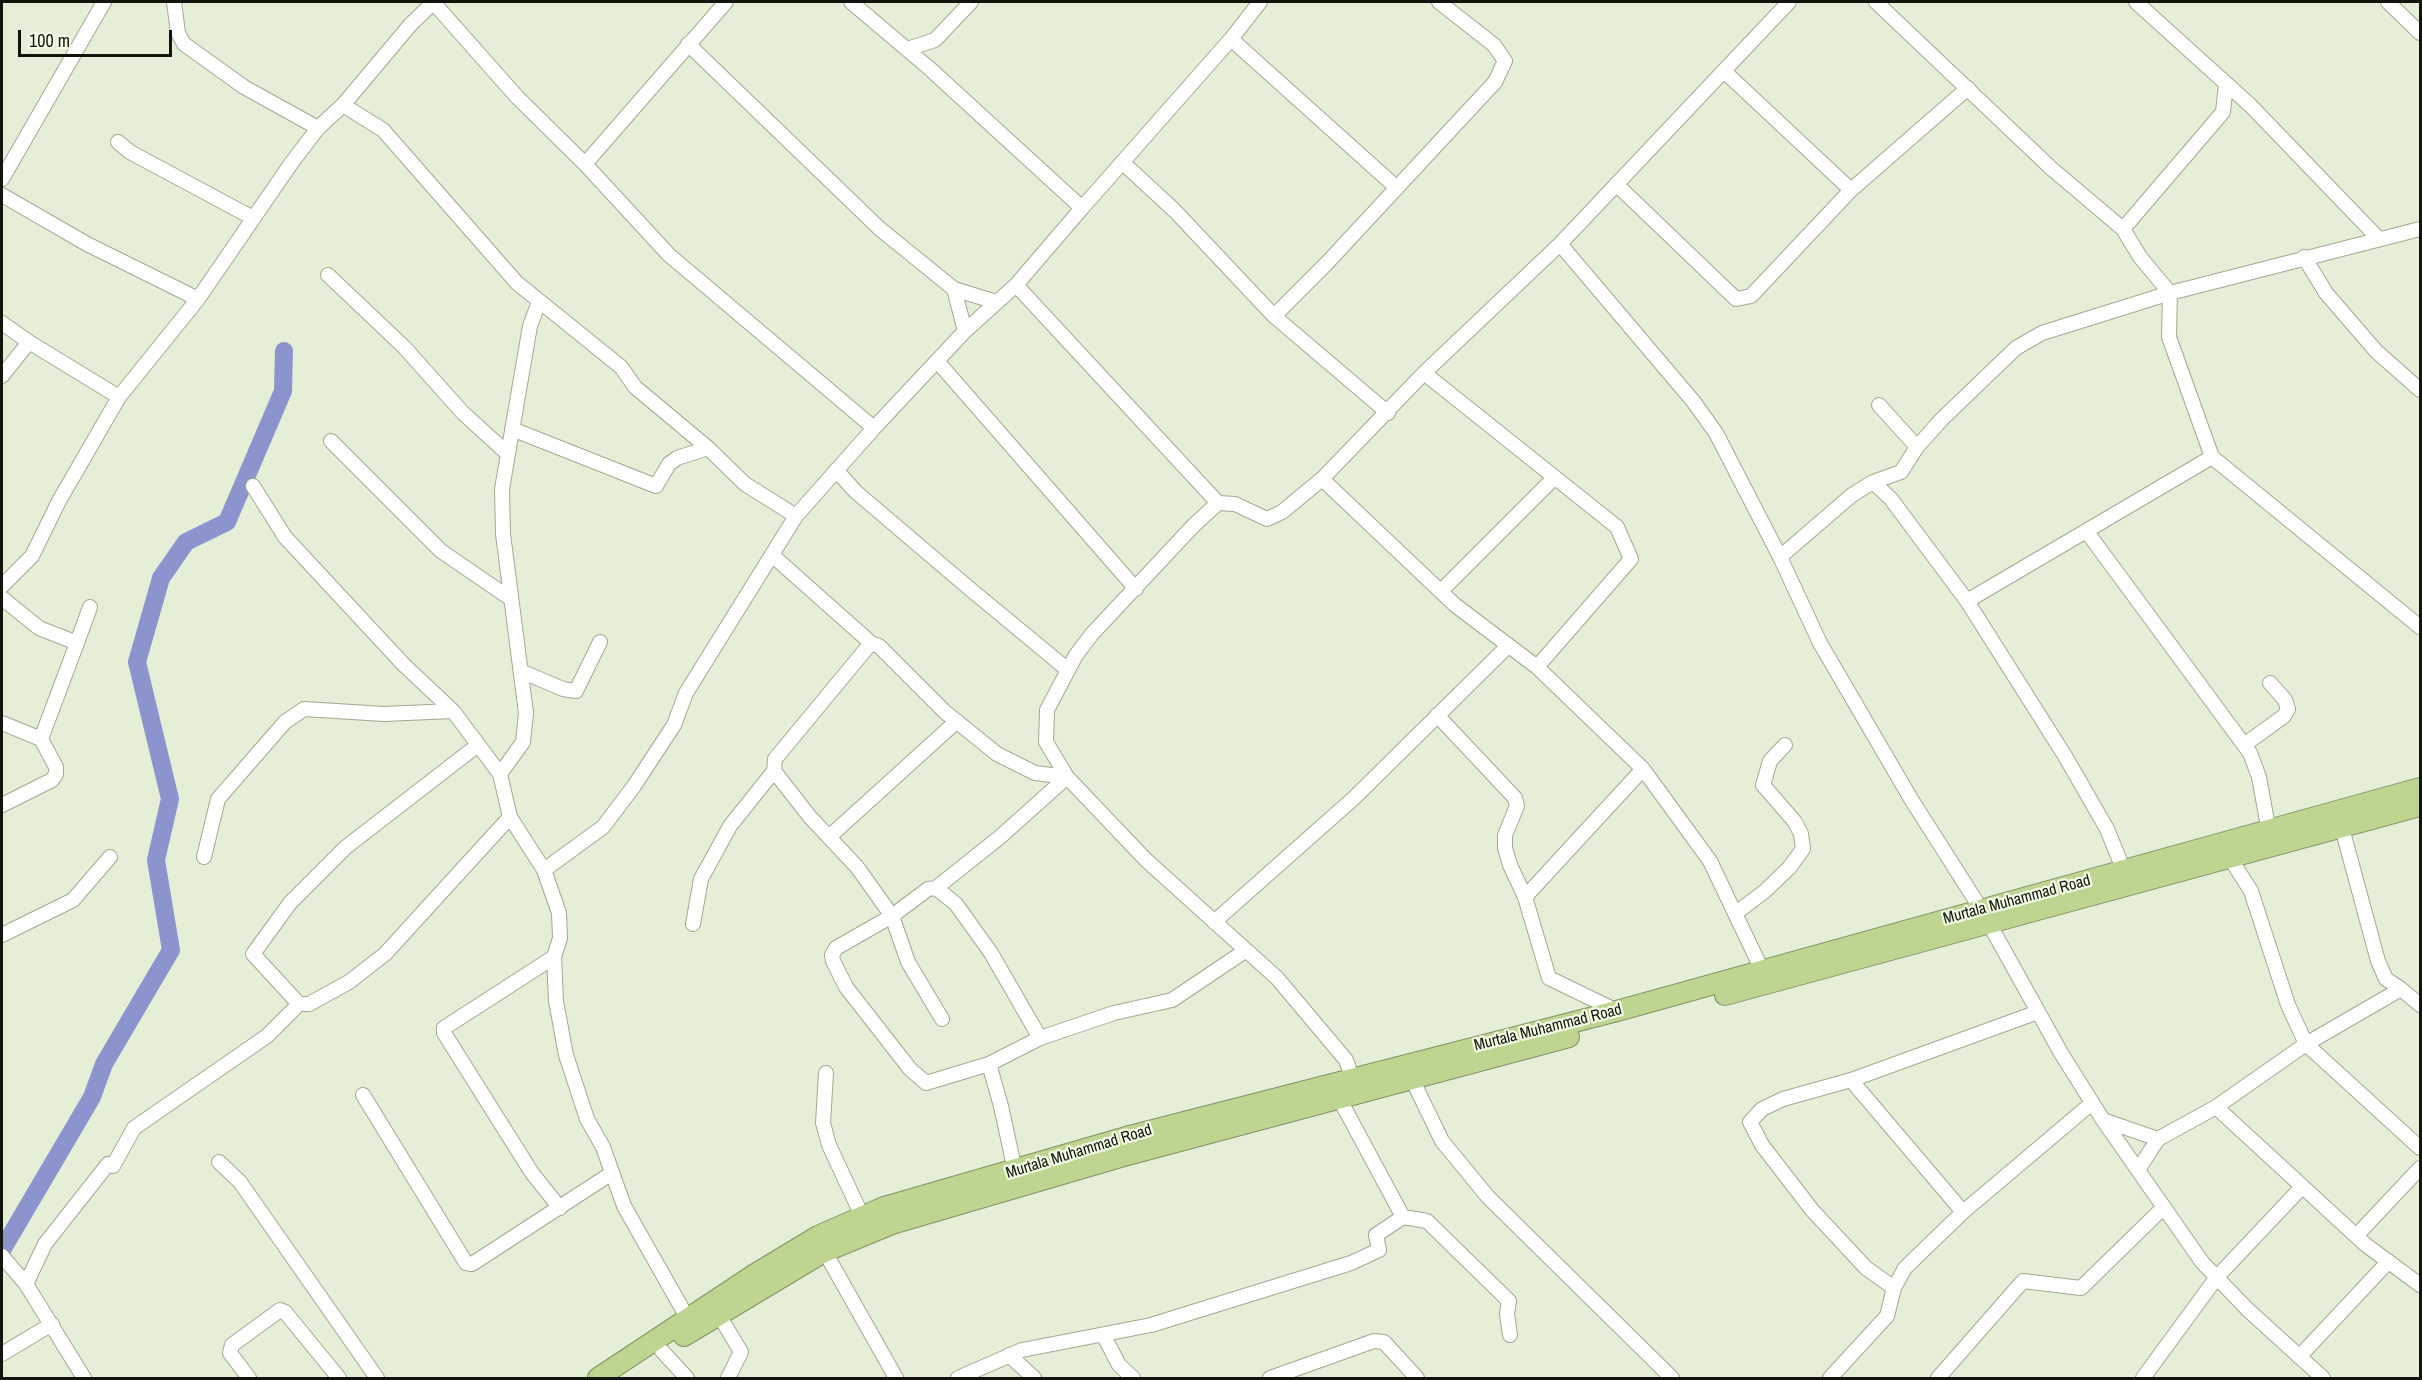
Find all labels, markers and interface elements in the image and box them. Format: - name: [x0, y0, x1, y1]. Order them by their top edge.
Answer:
- scale bar: [21, 18, 176, 56]
- text: 100 m: [29, 28, 70, 53]
- street label: Murtala Muhammad Road: [1941, 871, 2093, 929]
- street label: Murtala Muhammad Road: [1472, 1000, 1624, 1056]
- street label: Murtala Muhammad Road: [1004, 1121, 1154, 1183]

